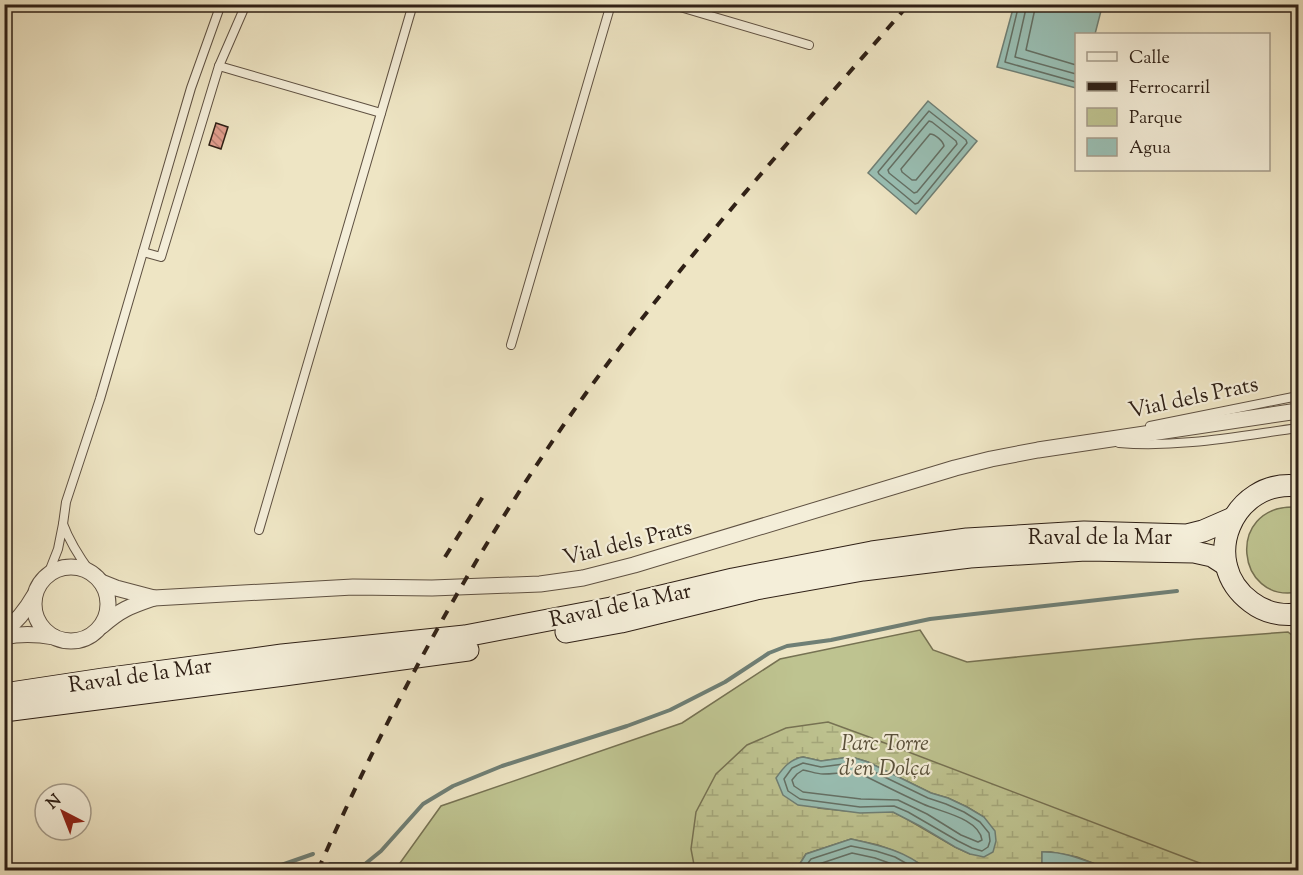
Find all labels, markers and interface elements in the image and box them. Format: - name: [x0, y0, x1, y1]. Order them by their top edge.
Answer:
- legend: [1075, 33, 1270, 171]
- text: Calle: [1129, 46, 1170, 72]
- text: Ferrocarril: [1129, 76, 1210, 102]
- text: Parque: [1129, 106, 1182, 132]
- text: Agua: [1129, 136, 1171, 162]
- street label: Vial dels Prats: [1126, 370, 1261, 428]
- street label: Vial dels Prats: [560, 512, 696, 575]
- street label: Raval de la Mar: [1028, 523, 1172, 555]
- street label: Raval de la Mar: [547, 576, 695, 638]
- street label: Raval de la Mar: [67, 651, 214, 703]
- park label: Parc Torre d'en Dolça: [839, 729, 931, 786]
- north arrow: [33, 782, 93, 842]
- text: N: [42, 790, 67, 816]

